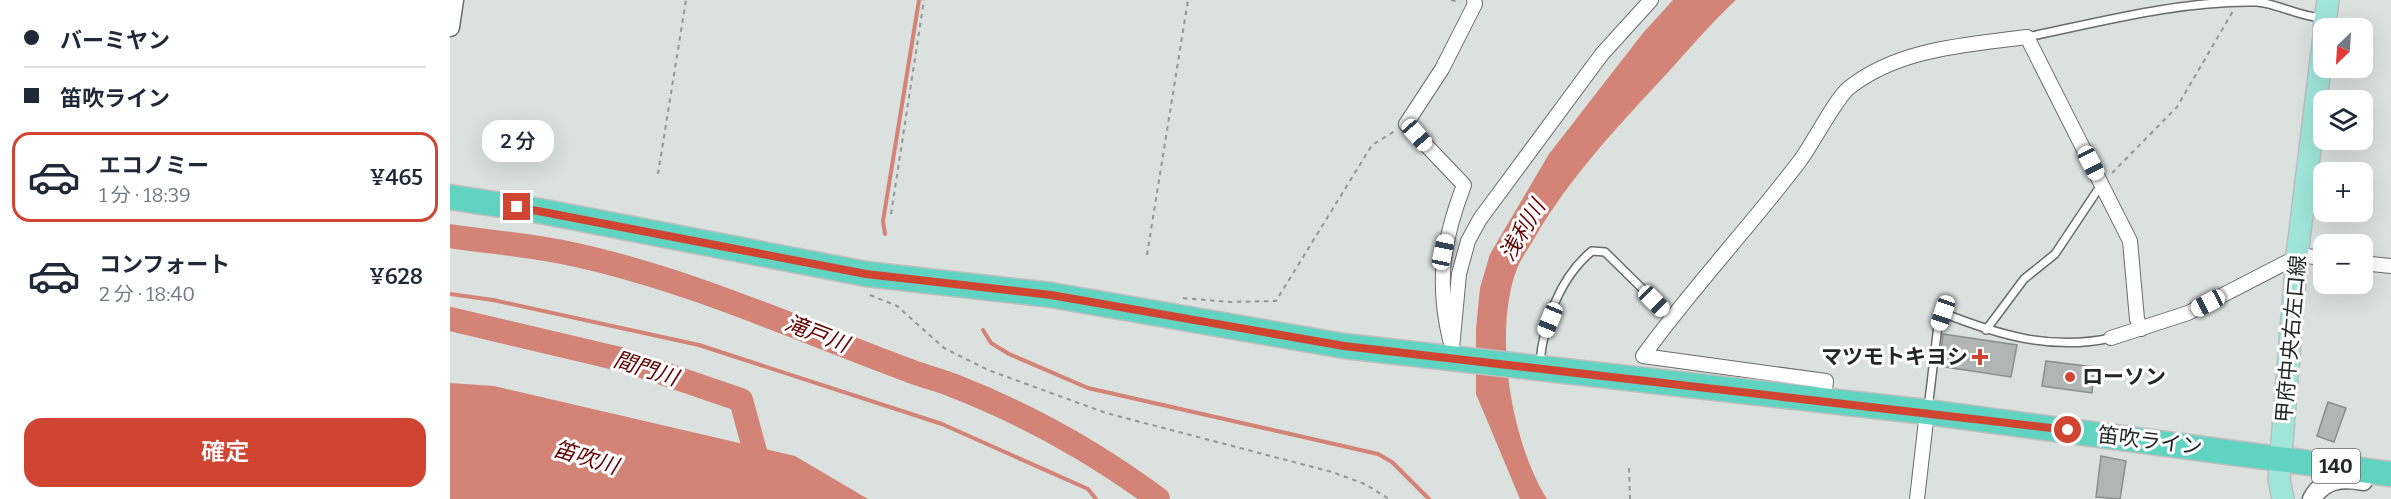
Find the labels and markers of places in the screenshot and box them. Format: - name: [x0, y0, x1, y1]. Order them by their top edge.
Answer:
- place label: マツモトキヨシ: [1821, 344, 1968, 370]
- marker: マツモトキヨシ: [1973, 350, 1987, 364]
- place label: ローソン: [2082, 364, 2166, 390]
- marker: ローソン: [2063, 370, 2077, 384]

